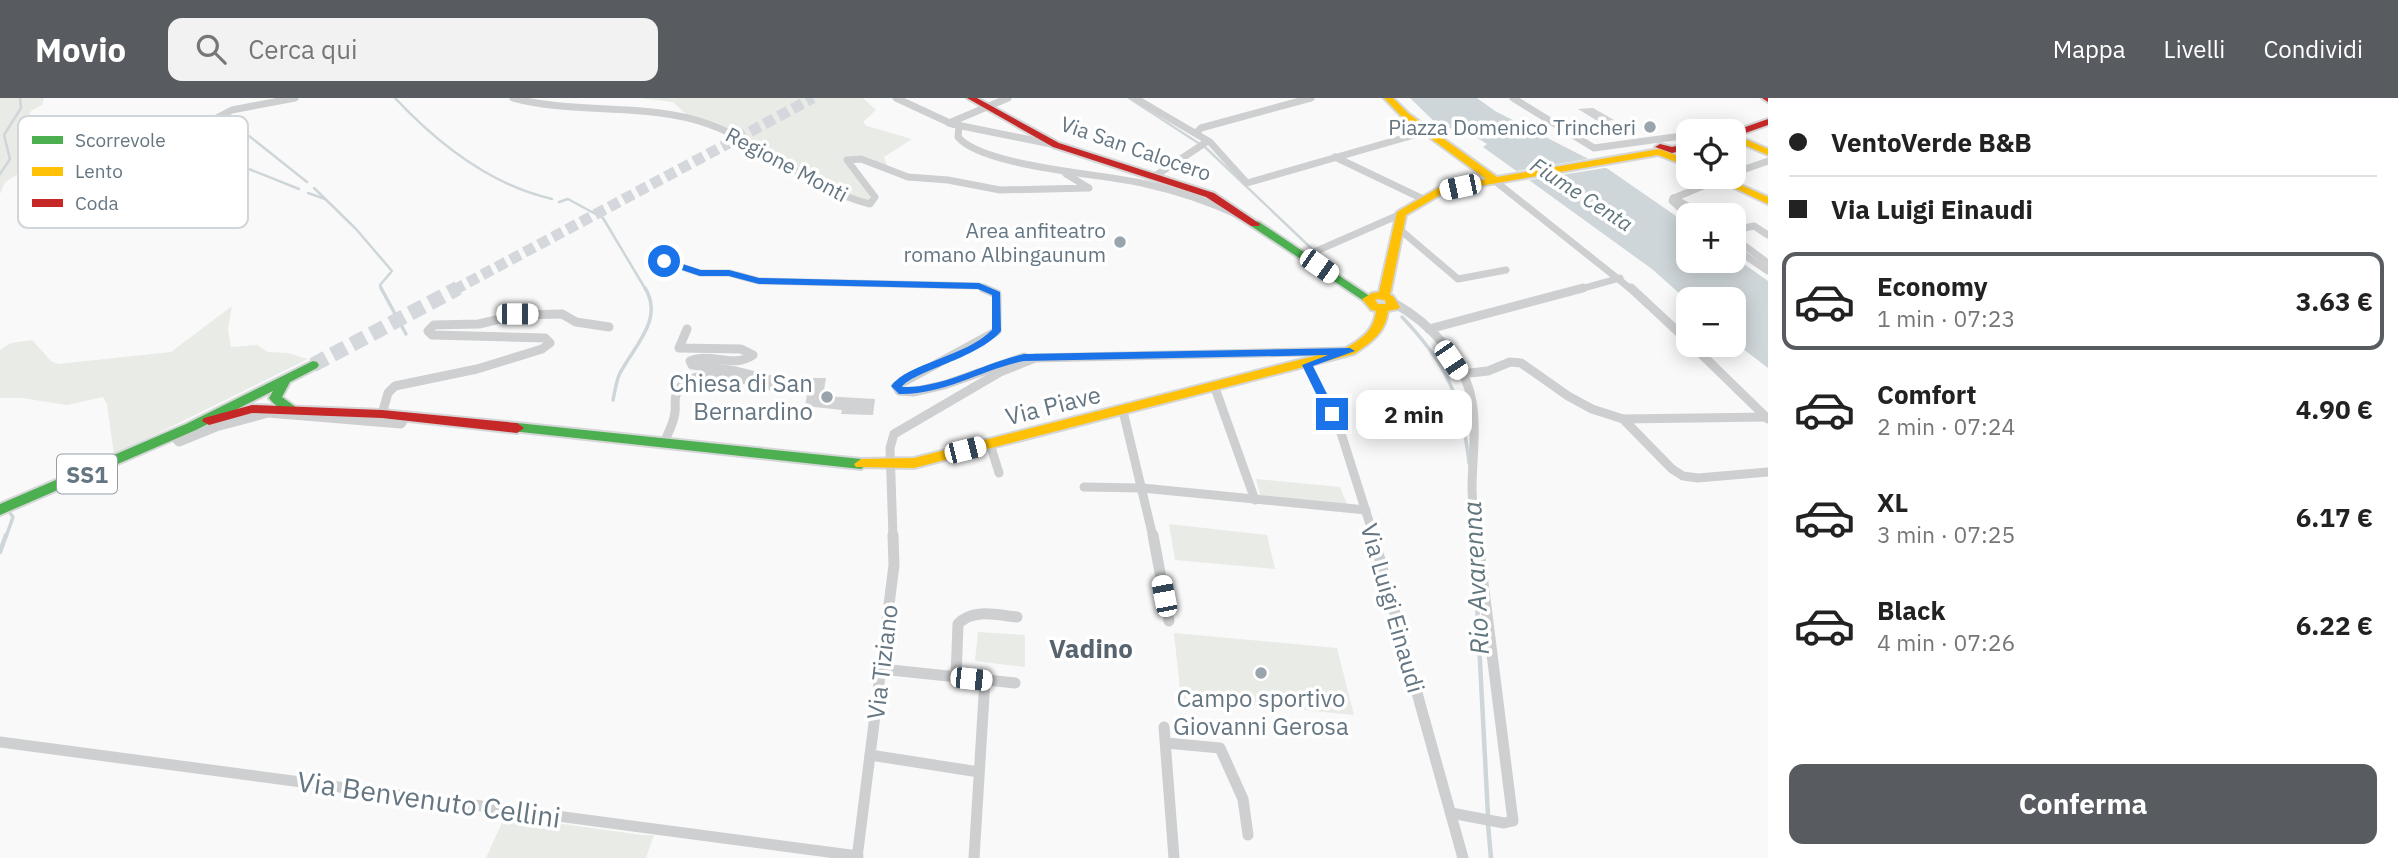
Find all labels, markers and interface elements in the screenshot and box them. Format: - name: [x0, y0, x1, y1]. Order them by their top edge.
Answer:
- search box: [168, 18, 658, 81]
- text: Movio: [35, 28, 126, 71]
- icon: search: [192, 30, 230, 68]
- text: Cerca qui: [248, 32, 357, 66]
- text: Mappa: [2053, 33, 2126, 65]
- text: Livelli: [2164, 33, 2225, 65]
- text: Condividi: [2263, 33, 2363, 65]
- street label: Via San Calocero: [1057, 109, 1215, 187]
- place label: Piazza Domenico Trincheri: [1388, 113, 1636, 141]
- legend: [18, 116, 248, 228]
- marker: Piazza Domenico Trincheri: [1642, 119, 1658, 135]
- map controls: [1676, 119, 1746, 357]
- button: locate: [1676, 119, 1746, 189]
- street label: Regione Monti: [721, 120, 853, 208]
- text: VentoVerde B&B: [1831, 125, 2032, 159]
- text: Scorrevole: [75, 128, 166, 152]
- water label: Fiume Centa: [1526, 151, 1638, 237]
- text: Lento: [75, 159, 123, 183]
- car: [1438, 172, 1483, 202]
- text: Coda: [75, 191, 119, 215]
- text: Via Luigi Einaudi: [1831, 192, 2033, 226]
- button: +: [1676, 203, 1746, 273]
- place label: Area anfiteatro romano Albingaunum: [904, 216, 1106, 268]
- marker: Area anfiteatro romano Albingaunum: [1112, 234, 1128, 250]
- route start: [648, 245, 680, 277]
- car: [1296, 245, 1343, 287]
- text: Economy: [1877, 269, 1988, 303]
- icon: car: [1793, 270, 1856, 333]
- text: 3.63 €: [2296, 284, 2373, 318]
- button: −: [1676, 287, 1746, 357]
- text: 1 min · 07:23: [1877, 303, 2015, 333]
- car: [497, 304, 539, 325]
- car: [1431, 337, 1472, 383]
- place label: Chiesa di San Bernardino: [669, 367, 813, 427]
- text: Comfort: [1877, 377, 1976, 411]
- street label: Via Piave: [1002, 378, 1104, 432]
- icon: car: [1793, 378, 1856, 441]
- marker: Chiesa di San Bernardino: [819, 389, 835, 405]
- callout: 2 min: [1356, 390, 1472, 438]
- text: 4.90 €: [2296, 392, 2373, 426]
- route end: [1316, 398, 1348, 430]
- text: 2 min: [1384, 399, 1444, 429]
- text: 2 min · 07:24: [1877, 411, 2015, 441]
- car: [943, 435, 988, 465]
- road number: SS1: [57, 454, 117, 494]
- text: XL: [1877, 485, 1908, 519]
- icon: car: [1793, 486, 1856, 549]
- water label: Rio Avarenna: [1454, 500, 1496, 656]
- text: 6.17 €: [2296, 500, 2373, 534]
- text: 3 min · 07:25: [1877, 519, 2015, 549]
- street label: Via Luigi Einaudi: [1354, 520, 1432, 696]
- car: [1150, 573, 1179, 619]
- text: Black: [1877, 593, 1945, 627]
- icon: car: [1793, 594, 1856, 657]
- street label: Via Tiziano: [859, 603, 905, 721]
- text: 6.22 €: [2296, 608, 2373, 642]
- text: 4 min · 07:26: [1877, 627, 2015, 657]
- district label: Vadino: [1049, 631, 1133, 665]
- marker: Campo sportivo Giovanni Gerosa: [1253, 665, 1269, 681]
- car: [950, 666, 993, 692]
- place label: Campo sportivo Giovanni Gerosa: [1173, 682, 1349, 742]
- street label: Via Benvenuto Cellini: [295, 762, 563, 836]
- button: Conferma: [1789, 764, 2377, 844]

